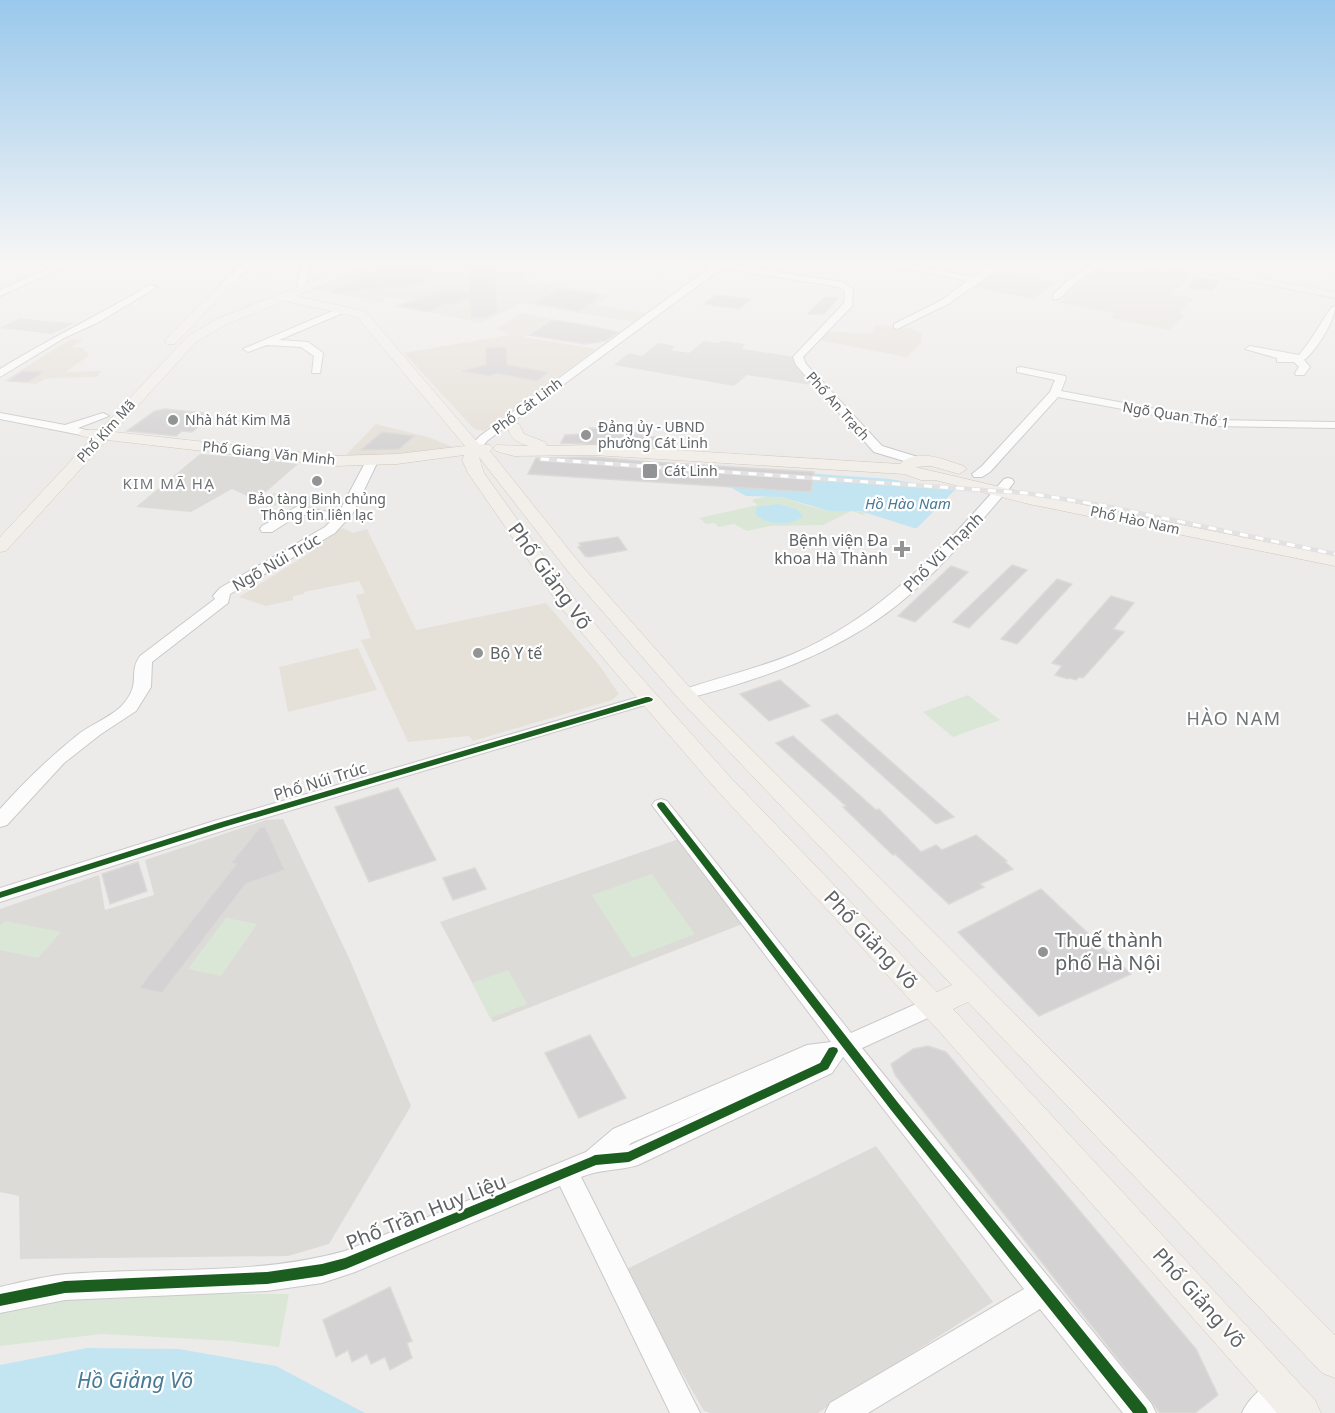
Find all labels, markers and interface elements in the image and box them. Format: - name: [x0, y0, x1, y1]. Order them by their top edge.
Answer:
- street label: Phố An Trạch: [802, 367, 874, 444]
- street label: Phố Cát Linh: [488, 373, 566, 438]
- street label: Phố Kim Mã: [72, 395, 139, 466]
- street label: Ngõ Quan Thổ 1: [1121, 397, 1231, 432]
- place label: Nhà hát Kim Mã: [185, 410, 291, 429]
- marker: Nhà hát Kim Mã: [166, 413, 180, 427]
- place label: Đảng ủy - UBND phường Cát Linh: [598, 417, 708, 452]
- marker: Đảng ủy - UBND phường Cát Linh: [579, 428, 593, 442]
- street label: Phố Giang Văn Minh: [202, 436, 337, 469]
- place label: Cát Linh: [664, 461, 718, 480]
- marker: Cát Linh: [641, 462, 659, 480]
- district label: KIM MÃ HẠ: [122, 473, 216, 493]
- marker: Bảo tàng Binh chủng Thông tin liên lạc: [310, 474, 324, 488]
- place label: Bảo tàng Binh chủng Thông tin liên lạc: [248, 489, 386, 524]
- water label: Hồ Hào Nam: [865, 493, 951, 513]
- street label: Phố Hào Nam: [1089, 501, 1182, 538]
- street label: Phố Vũ Thạnh: [898, 507, 988, 597]
- street label: Phố Giảng Võ: [502, 517, 598, 635]
- street label: Ngõ Núi Trúc: [228, 528, 324, 596]
- place label: Bệnh viện Đa khoa Hà Thành: [774, 529, 888, 569]
- marker: Bệnh viện Đa khoa Hà Thành: [893, 540, 911, 558]
- place label: Bộ Y tế: [490, 642, 542, 664]
- marker: Bộ Y tế: [471, 646, 485, 660]
- district label: HÀO NAM: [1186, 706, 1282, 730]
- street label: Phố Núi Trúc: [271, 756, 369, 806]
- street label: Phố Giảng Võ: [818, 884, 924, 995]
- place label: Thuế thành phố Hà Nội: [1055, 926, 1163, 976]
- marker: Thuế thành phố Hà Nội: [1036, 945, 1050, 959]
- street label: Phố Trần Huy Liệu: [342, 1167, 510, 1256]
- street label: Phố Giảng Võ: [1147, 1242, 1252, 1354]
- water label: Hồ Giảng Võ: [77, 1366, 193, 1394]

